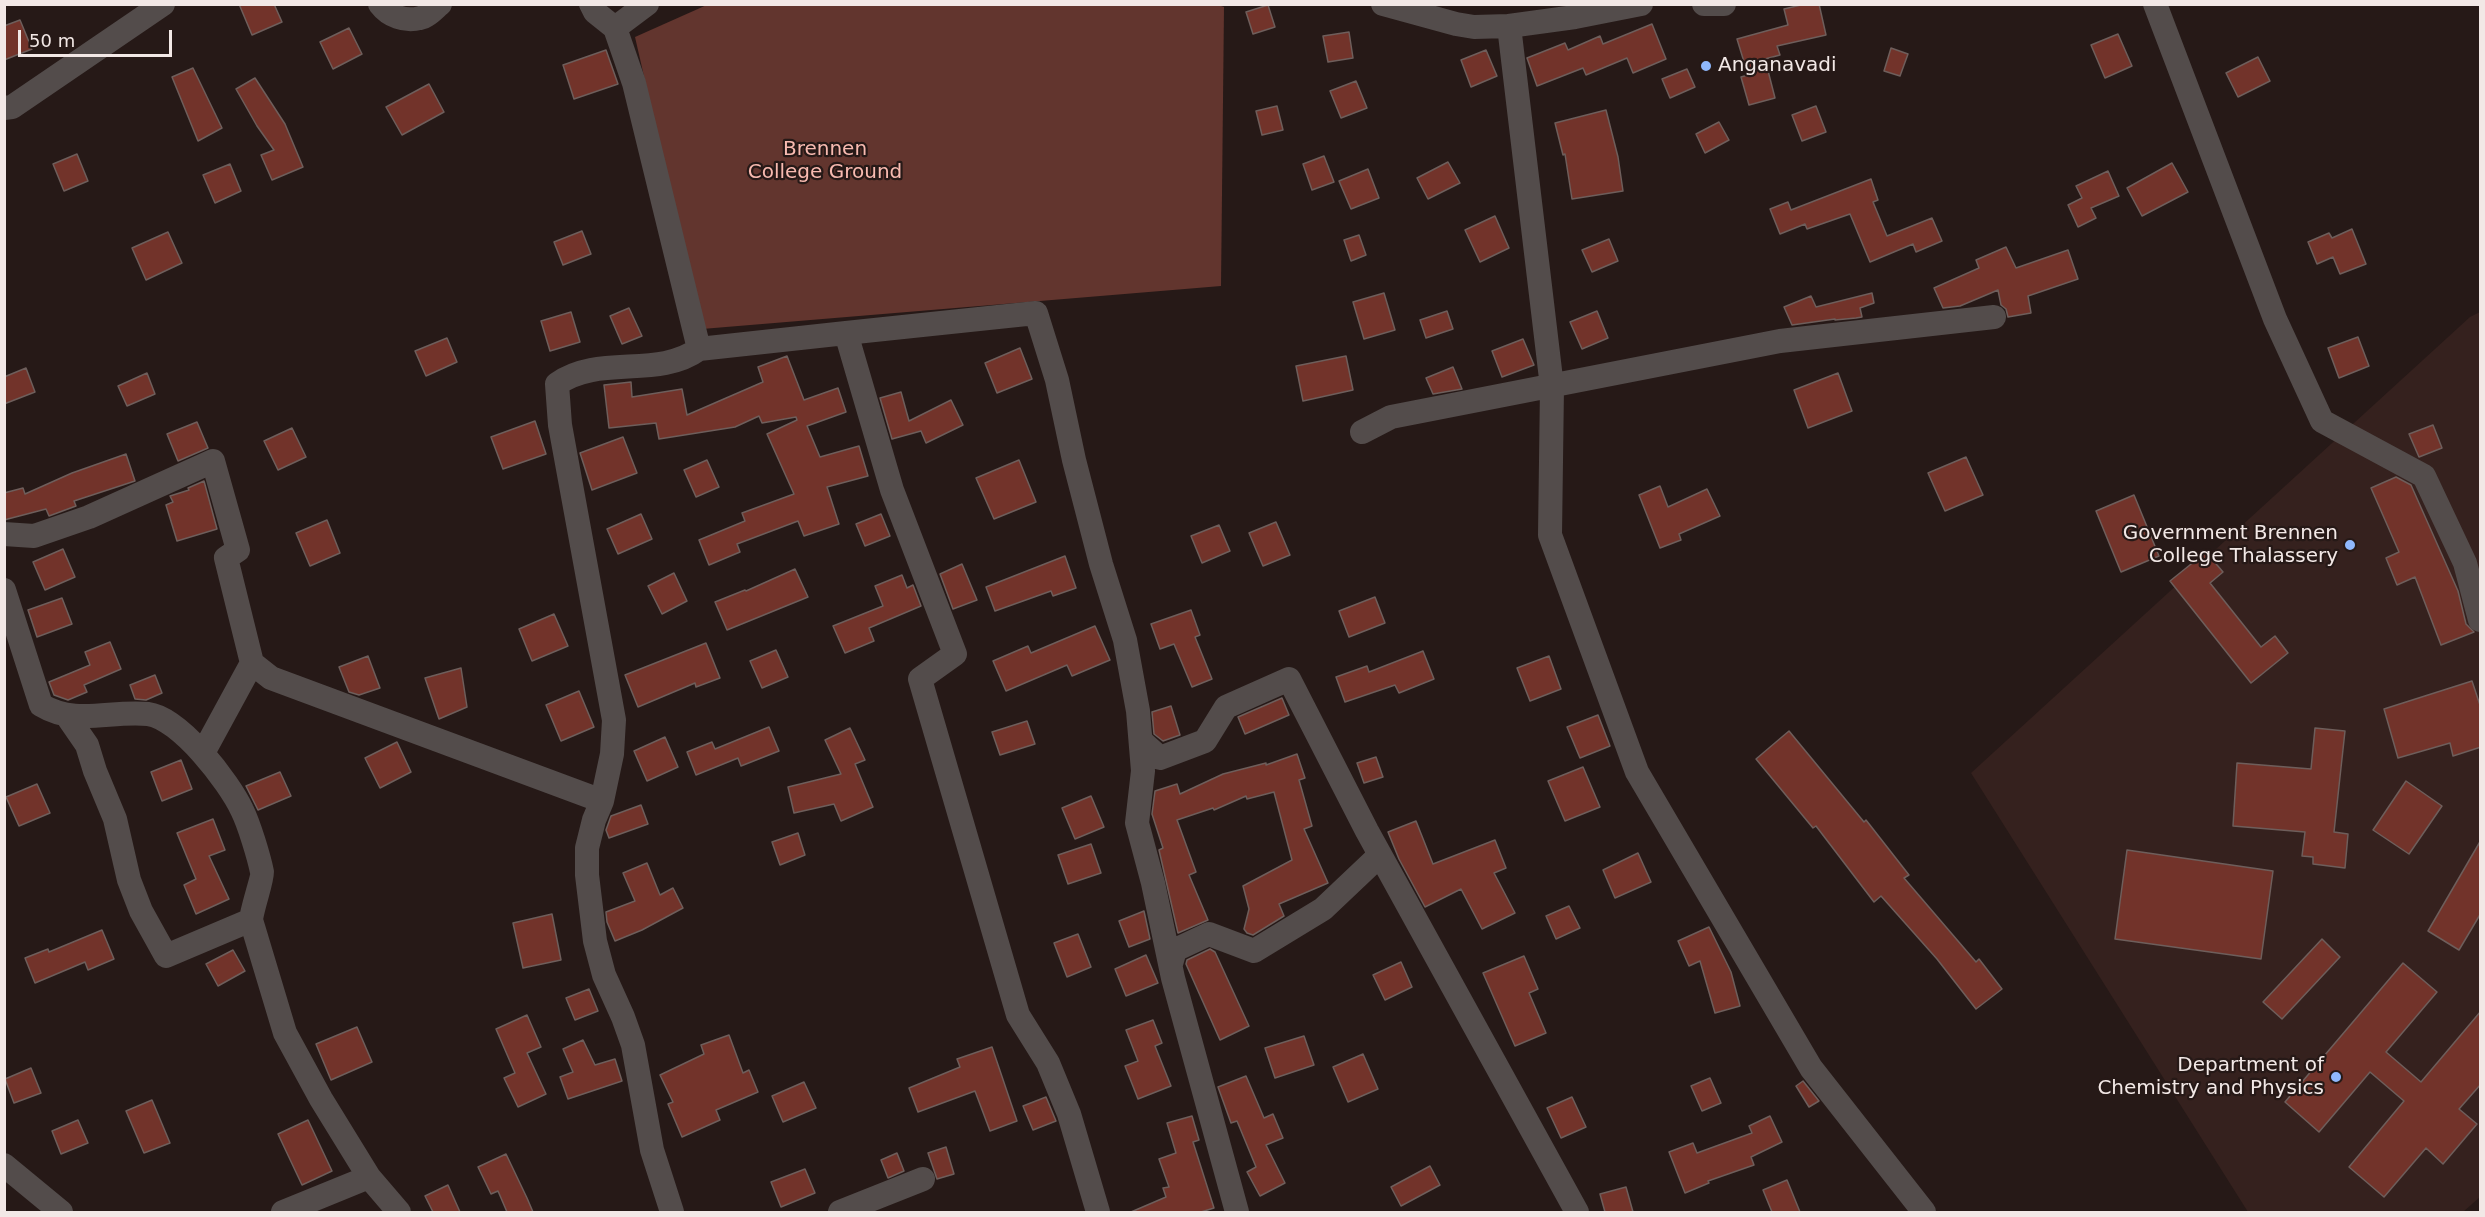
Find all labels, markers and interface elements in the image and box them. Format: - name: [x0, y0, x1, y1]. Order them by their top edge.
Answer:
- scale bar: [21, 18, 176, 56]
- text: 50 m: [29, 30, 75, 51]
- place label: Anganavadi: [1718, 54, 1837, 78]
- marker: Anganavadi: [1699, 59, 1713, 73]
- park label: Brennen College Ground: [748, 138, 902, 185]
- place label: Government Brennen College Thalassery: [2123, 522, 2338, 569]
- marker: Government Brennen College Thalassery: [2343, 538, 2357, 552]
- place label: Department of Chemistry and Physics: [2097, 1054, 2324, 1101]
- marker: Department of Chemistry and Physics: [2329, 1070, 2343, 1084]

